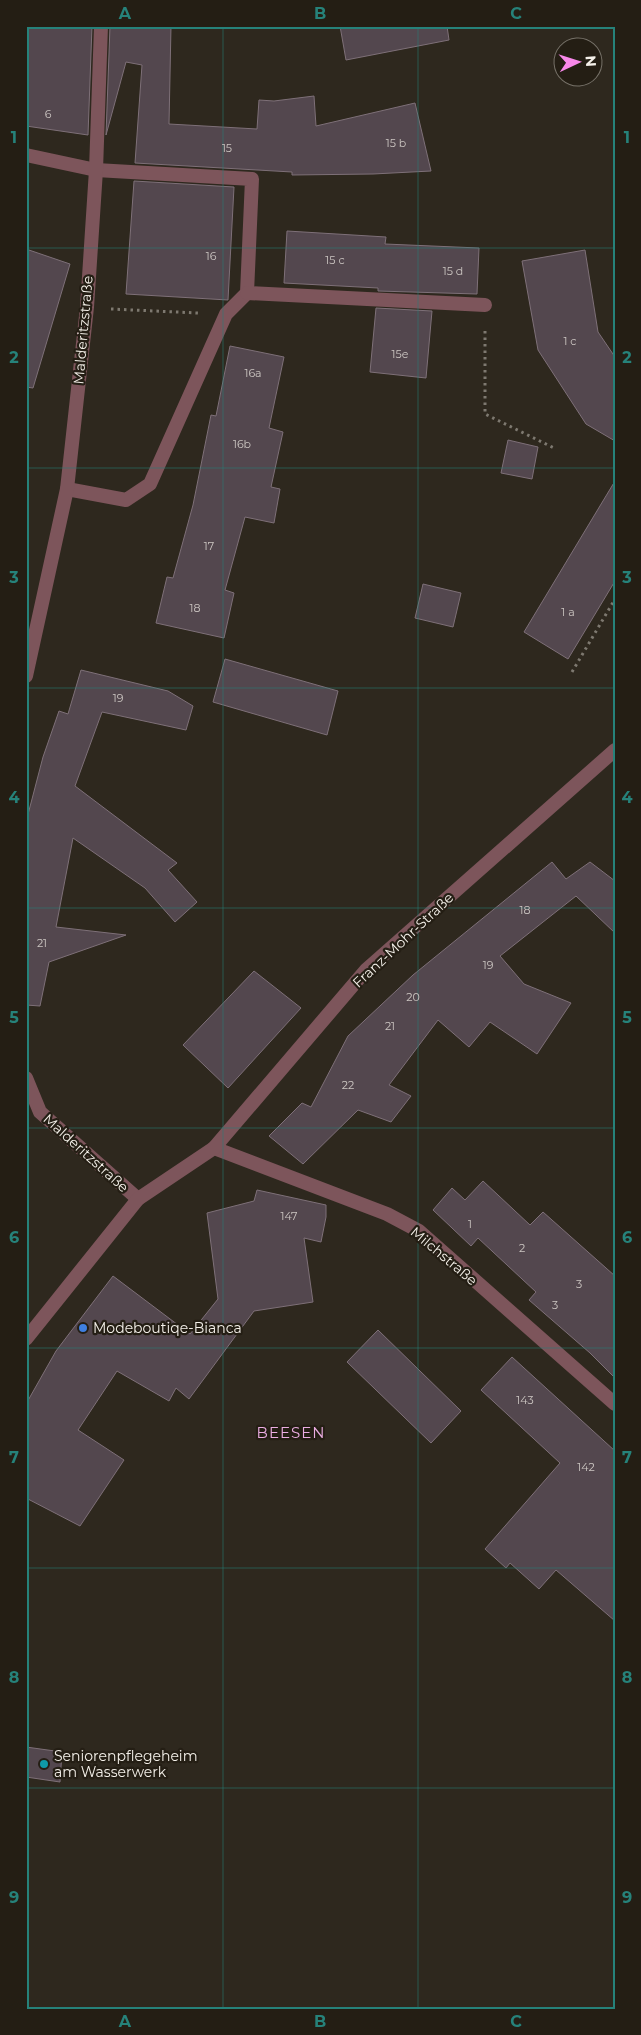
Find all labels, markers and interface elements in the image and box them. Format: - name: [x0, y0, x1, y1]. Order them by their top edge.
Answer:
- text: A: [118, 4, 132, 23]
- text: B: [314, 4, 326, 23]
- text: C: [510, 4, 522, 23]
- north arrow: [554, 38, 604, 88]
- text: N: [582, 55, 600, 67]
- house number: 6: [45, 107, 52, 121]
- text: 1: [11, 128, 17, 147]
- text: 1: [624, 128, 630, 147]
- house number: 15 b: [386, 136, 406, 150]
- house number: 15: [222, 141, 232, 155]
- house number: 16: [206, 249, 217, 263]
- house number: 15 c: [325, 253, 345, 267]
- house number: 15 d: [443, 264, 463, 278]
- street label: Malderitzstraße: [69, 275, 97, 385]
- house number: 1 c: [563, 334, 577, 348]
- house number: 15e: [392, 347, 409, 361]
- text: 2: [9, 348, 19, 367]
- text: 2: [622, 348, 632, 367]
- house number: 16a: [244, 366, 262, 380]
- house number: 16b: [233, 437, 251, 451]
- house number: 17: [204, 539, 214, 553]
- text: 3: [8, 568, 19, 587]
- text: 3: [621, 568, 632, 587]
- house number: 18: [190, 601, 201, 615]
- house number: 1 a: [561, 605, 575, 619]
- house number: 19: [113, 691, 124, 705]
- text: 4: [8, 788, 20, 807]
- text: 4: [621, 788, 633, 807]
- street label: Franz-Mohr-Straße: [349, 889, 457, 991]
- house number: 18: [520, 903, 531, 917]
- house number: 21: [37, 936, 47, 950]
- house number: 19: [483, 958, 494, 972]
- house number: 20: [406, 990, 420, 1004]
- text: 5: [9, 1008, 19, 1027]
- text: 5: [622, 1008, 632, 1027]
- house number: 21: [385, 1019, 395, 1033]
- house number: 22: [342, 1078, 354, 1092]
- street label: Malderitzstraße: [39, 1110, 133, 1196]
- house number: 147: [280, 1209, 298, 1223]
- house number: 1: [468, 1217, 472, 1231]
- street label: Milchstraße: [407, 1223, 481, 1289]
- text: 6: [9, 1228, 19, 1247]
- text: 6: [622, 1228, 632, 1247]
- house number: 2: [519, 1241, 525, 1255]
- house number: 3: [576, 1277, 582, 1291]
- house number: 3: [552, 1298, 558, 1312]
- place label: Modeboutiqe-Bianca: [93, 1319, 242, 1337]
- marker: Modeboutiqe-Bianca: [77, 1322, 89, 1334]
- house number: 143: [516, 1393, 534, 1407]
- district label: BEESEN: [257, 1423, 325, 1442]
- text: 7: [9, 1448, 19, 1467]
- text: 7: [622, 1448, 632, 1467]
- house number: 142: [577, 1460, 595, 1474]
- text: 8: [9, 1668, 19, 1687]
- text: 8: [622, 1668, 632, 1687]
- place label: Seniorenpflegeheim am Wasserwerk: [54, 1747, 198, 1781]
- marker: Seniorenpflegeheim am Wasserwerk: [38, 1758, 50, 1770]
- text: 9: [9, 1888, 19, 1907]
- text: 9: [622, 1888, 632, 1907]
- text: A: [118, 2012, 132, 2031]
- text: B: [314, 2012, 326, 2031]
- text: C: [510, 2012, 522, 2031]

